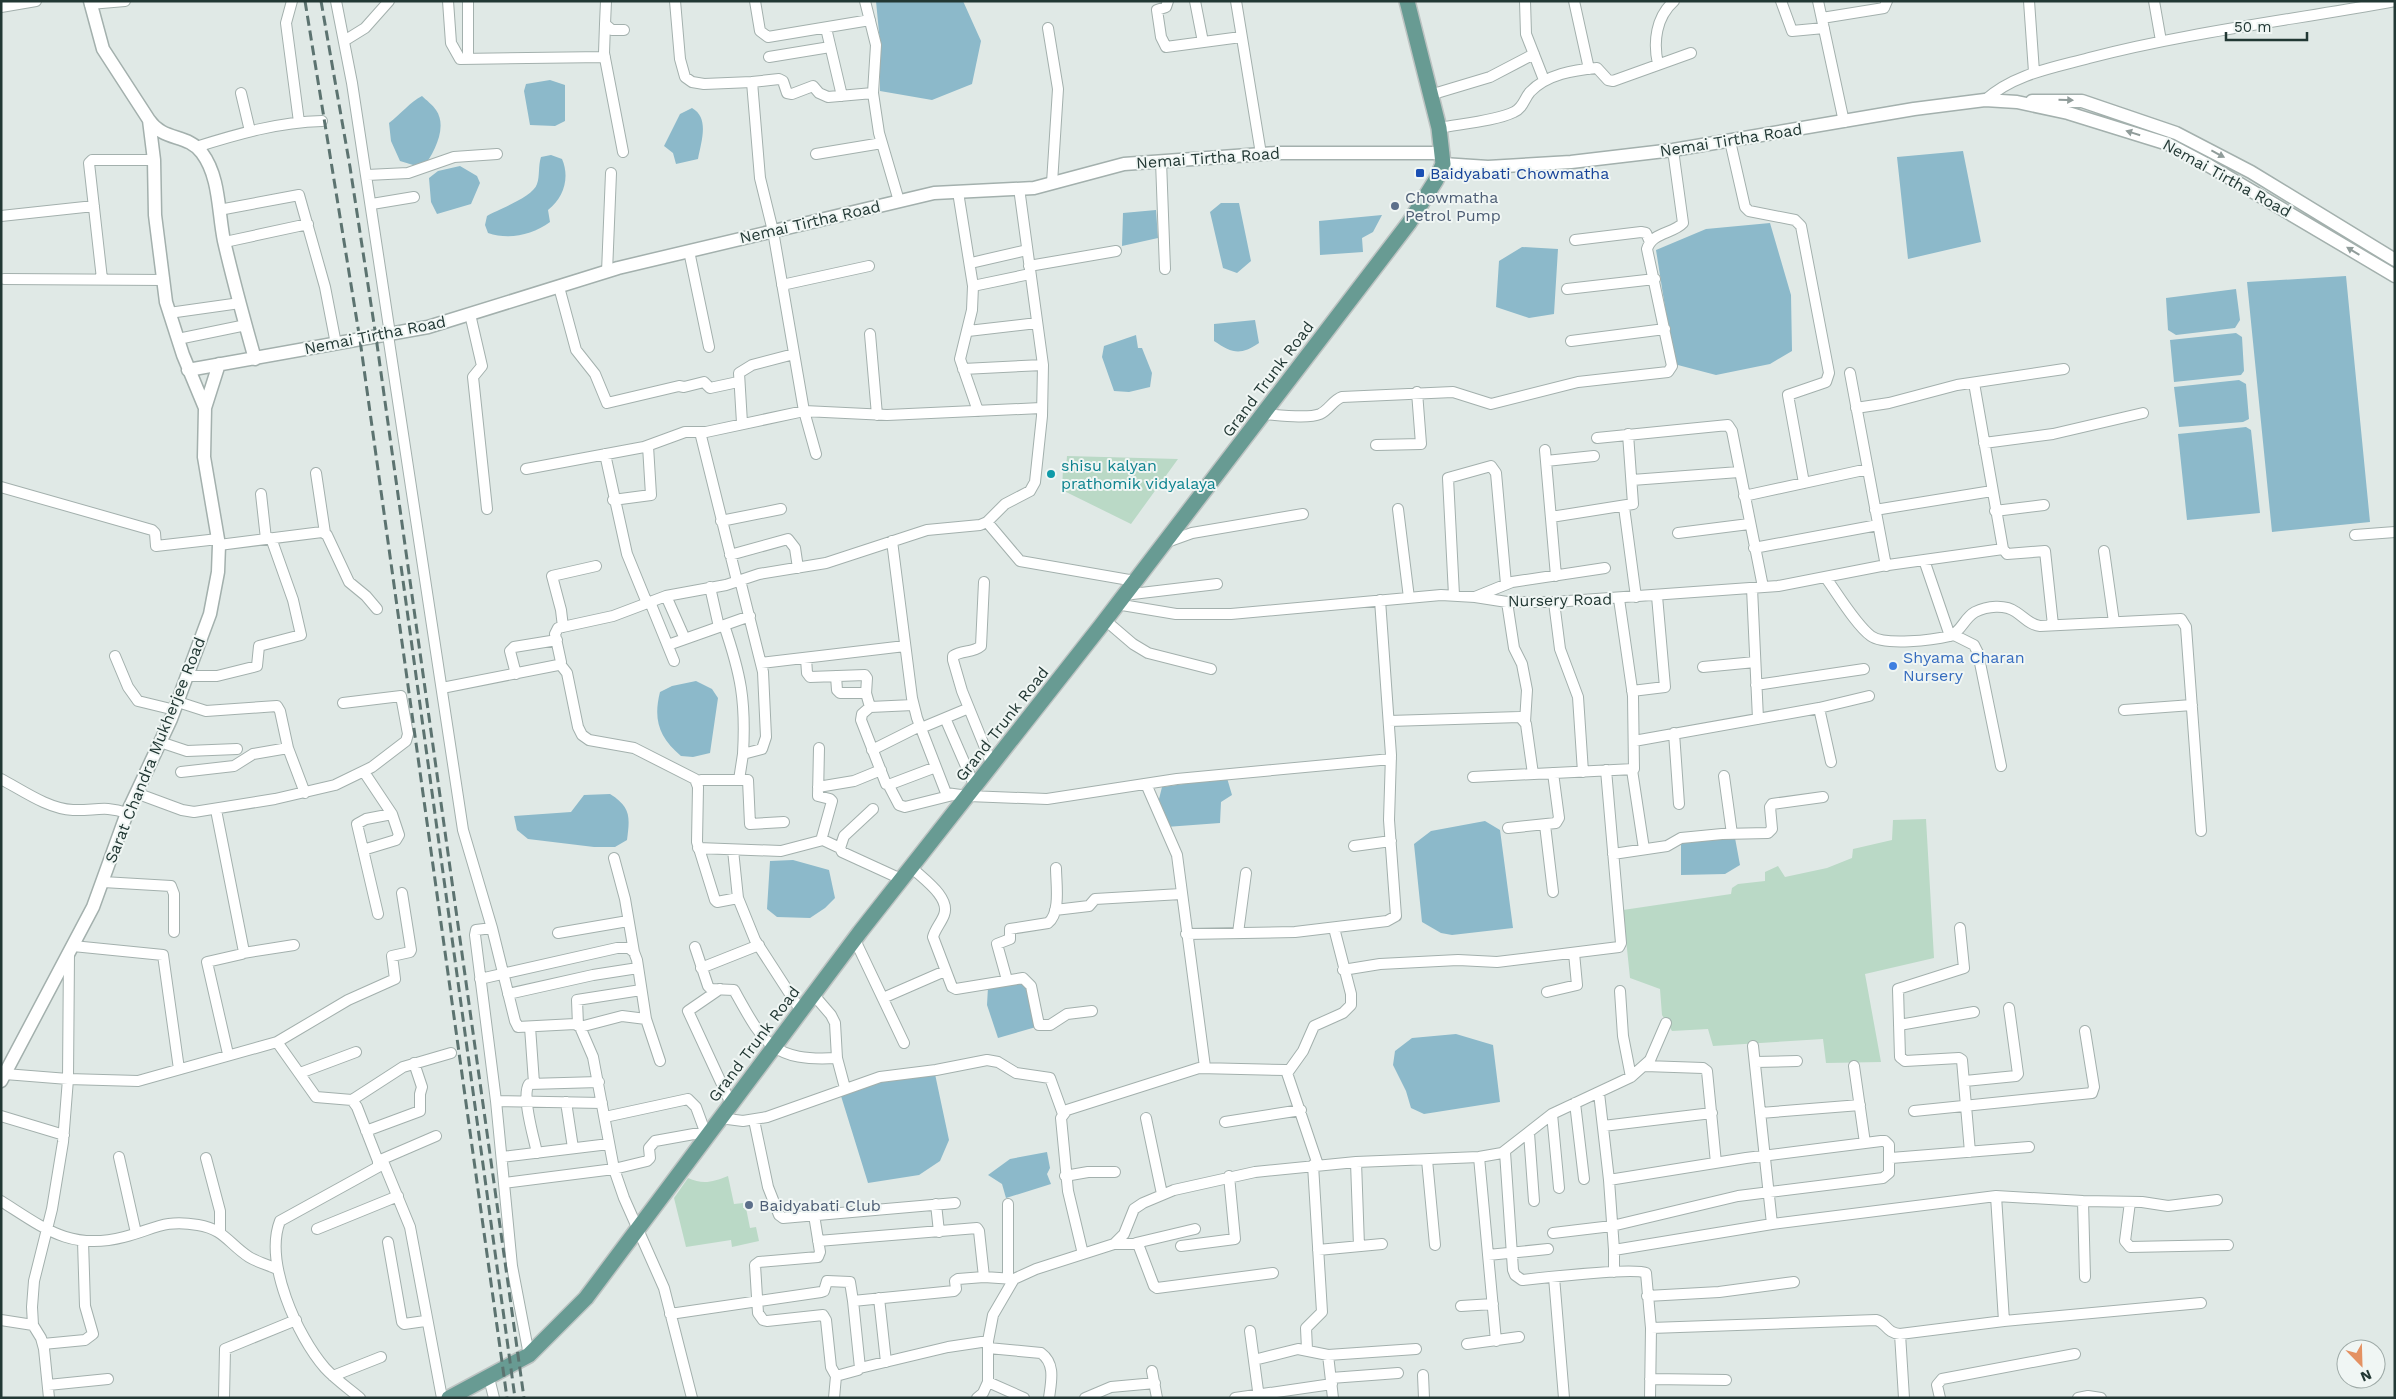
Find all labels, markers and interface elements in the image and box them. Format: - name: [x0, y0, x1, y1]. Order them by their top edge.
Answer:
- scale bar: [2226, 10, 2307, 42]
- text: 50 m: [2234, 18, 2271, 36]
- one-way arrow: [2058, 96, 2074, 104]
- street label: Nemai Tirtha Road: [1658, 119, 1804, 161]
- one-way arrow: [2126, 128, 2141, 136]
- street label: Nemai Tirtha Road: [2159, 135, 2295, 221]
- street label: Nemai Tirtha Road: [1136, 144, 1280, 172]
- one-way arrow: [2210, 150, 2225, 158]
- place label: Baidyabati Chowmatha: [1430, 164, 1609, 183]
- marker: Baidyabati Chowmatha: [1414, 167, 1426, 179]
- place label: Chowmatha Petrol Pump: [1405, 188, 1501, 225]
- street label: Nemai Tirtha Road: [738, 197, 882, 247]
- marker: Chowmatha Petrol Pump: [1389, 200, 1401, 212]
- one-way arrow: [2347, 246, 2360, 255]
- street label: Nemai Tirtha Road: [303, 312, 447, 358]
- street label: Grand Trunk Road: [1218, 317, 1318, 441]
- place label: shisu kalyan prathomik vidyalaya: [1061, 456, 1216, 493]
- marker: shisu kalyan prathomik vidyalaya: [1045, 468, 1057, 480]
- street label: Nursery Road: [1508, 590, 1612, 610]
- street label: Sarat Chandra Mukherjee Road: [101, 634, 209, 866]
- place label: Shyama Charan Nursery: [1903, 648, 2025, 685]
- marker: Shyama Charan Nursery: [1887, 660, 1899, 672]
- street label: Grand Trunk Road: [951, 663, 1053, 785]
- street label: Grand Trunk Road: [704, 982, 804, 1106]
- place label: Baidyabati Club: [759, 1196, 881, 1215]
- marker: Baidyabati Club: [743, 1199, 755, 1211]
- north arrow: [2336, 1339, 2386, 1389]
- text: N: [2358, 1367, 2374, 1385]

